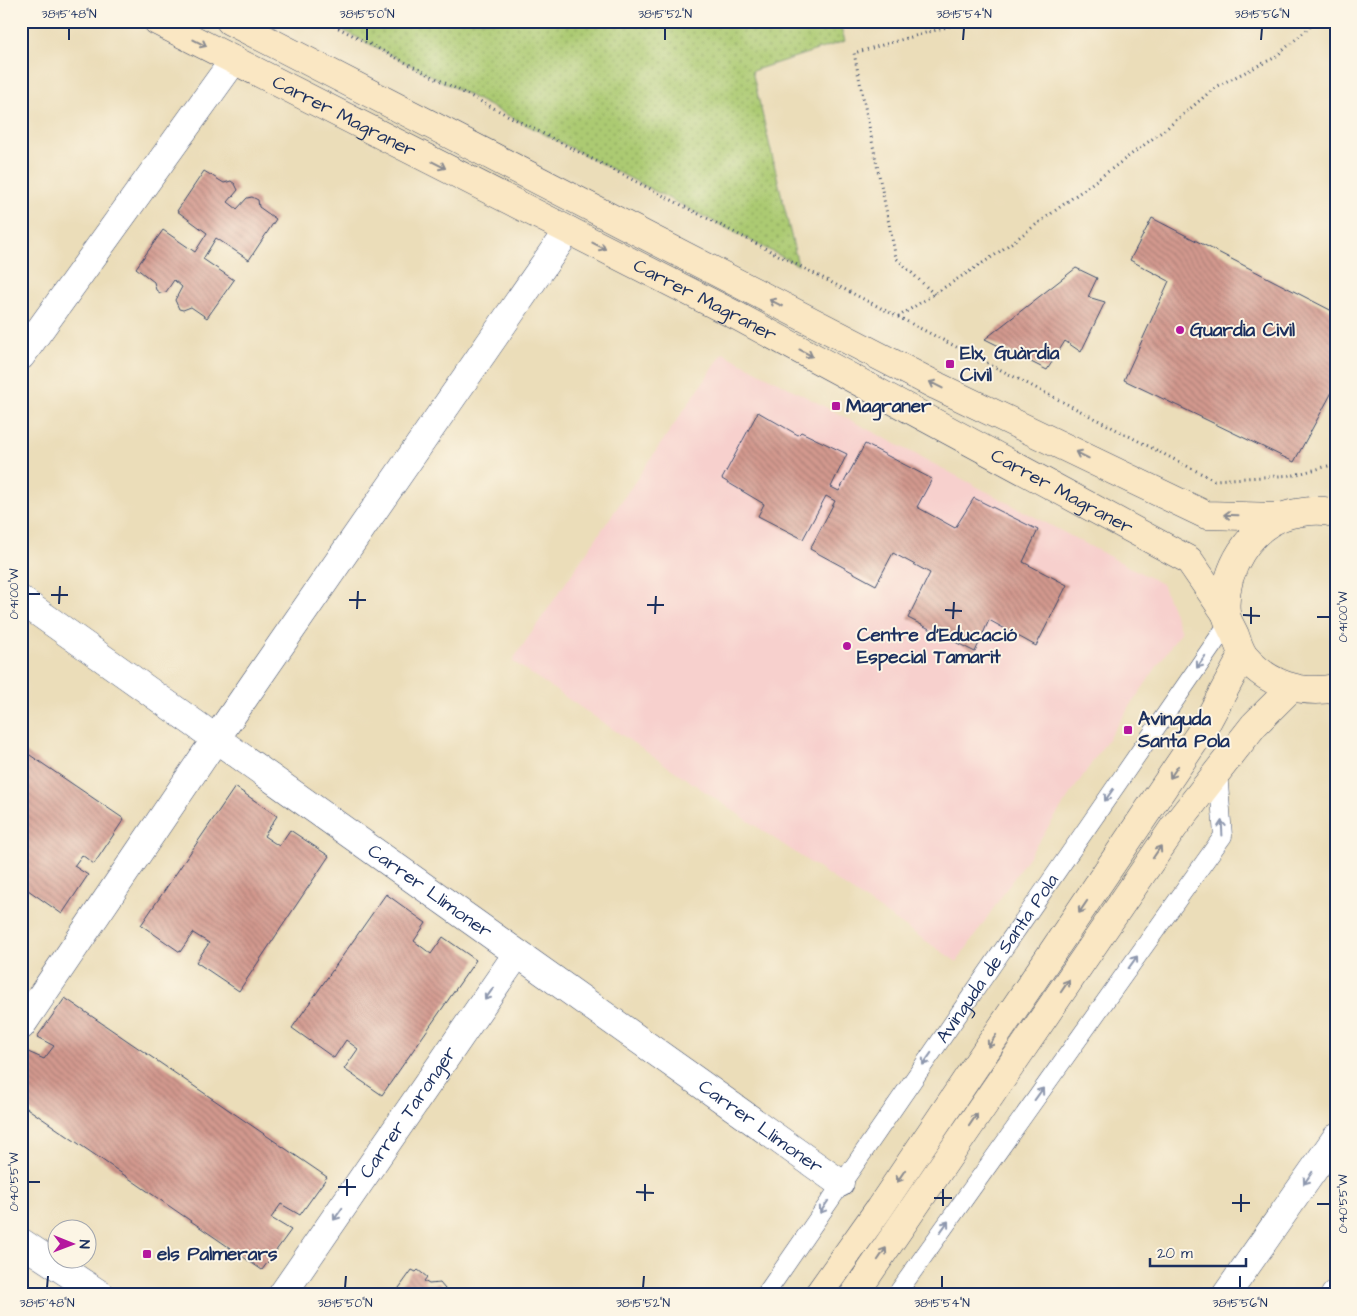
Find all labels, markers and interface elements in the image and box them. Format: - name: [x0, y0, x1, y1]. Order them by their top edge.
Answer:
- text: 38°15'48"N: [42, 6, 97, 23]
- text: 38°15'50"N: [340, 6, 395, 23]
- text: 38°15'52"N: [638, 6, 693, 23]
- text: 38°15'54"N: [936, 6, 992, 23]
- text: 38°15'56"N: [1235, 6, 1290, 23]
- one-way arrow: [192, 39, 207, 48]
- street label: Carrer Magraner: [268, 68, 421, 164]
- one-way arrow: [431, 160, 446, 170]
- one-way arrow: [591, 242, 606, 251]
- street label: Carrer Magraner: [629, 252, 782, 349]
- one-way arrow: [769, 298, 784, 307]
- place label: Guardia Civil: [1190, 317, 1295, 344]
- marker: Guardia Civil: [1174, 324, 1186, 336]
- place label: Elx, Guàrdia Civil: [960, 340, 1060, 389]
- one-way arrow: [798, 348, 813, 358]
- marker: Elx, Guàrdia Civil: [944, 358, 956, 370]
- one-way arrow: [929, 380, 944, 389]
- place label: Magraner: [846, 393, 932, 421]
- marker: Magraner: [830, 400, 842, 412]
- street label: Carrer Magraner: [986, 442, 1138, 541]
- one-way arrow: [1075, 450, 1090, 460]
- one-way arrow: [1224, 511, 1240, 520]
- text: 0°41'00"W: [6, 568, 23, 620]
- text: 0°41'00"W: [1335, 591, 1352, 643]
- place label: Centre d'Educació Especial Tamarit: [857, 622, 1017, 671]
- marker: Centre d'Educació Especial Tamarit: [841, 640, 853, 652]
- one-way arrow: [1196, 655, 1206, 669]
- place label: Avinguda Santa Pola: [1137, 706, 1230, 755]
- marker: Avinguda Santa Pola: [1122, 724, 1134, 736]
- one-way arrow: [1169, 765, 1179, 779]
- one-way arrow: [1104, 788, 1114, 802]
- one-way arrow: [1218, 821, 1227, 837]
- street label: Carrer Llimoner: [362, 837, 498, 945]
- one-way arrow: [1152, 845, 1162, 859]
- street label: Avinguda de Santa Pola: [929, 868, 1065, 1048]
- one-way arrow: [1078, 899, 1088, 913]
- one-way arrow: [1128, 955, 1138, 969]
- one-way arrow: [1060, 979, 1070, 993]
- one-way arrow: [484, 987, 494, 1001]
- one-way arrow: [987, 1034, 997, 1048]
- street label: Carrer Taronger: [353, 1040, 463, 1184]
- one-way arrow: [922, 1051, 932, 1065]
- street label: Carrer Llimoner: [693, 1073, 829, 1181]
- one-way arrow: [1034, 1087, 1044, 1101]
- one-way arrow: [969, 1114, 979, 1128]
- text: 0°40'55"W: [6, 1152, 23, 1212]
- one-way arrow: [896, 1169, 906, 1183]
- one-way arrow: [1303, 1171, 1313, 1185]
- text: 0°40'55"W: [1335, 1174, 1352, 1234]
- one-way arrow: [819, 1199, 829, 1213]
- one-way arrow: [332, 1207, 343, 1221]
- north arrow: [48, 1218, 98, 1268]
- one-way arrow: [939, 1220, 950, 1234]
- scale bar: [1150, 1236, 1246, 1268]
- text: N: [74, 1240, 94, 1249]
- place label: els Palmerars: [157, 1241, 278, 1268]
- text: 20 m: [1157, 1243, 1193, 1264]
- marker: els Palmerars: [141, 1248, 153, 1260]
- one-way arrow: [877, 1248, 887, 1262]
- text: 38°15'48"N: [20, 1295, 75, 1312]
- text: 38°15'50"N: [318, 1295, 373, 1312]
- text: 38°15'52"N: [616, 1295, 671, 1312]
- text: 38°15'54"N: [914, 1295, 970, 1312]
- text: 38°15'56"N: [1213, 1295, 1268, 1312]

